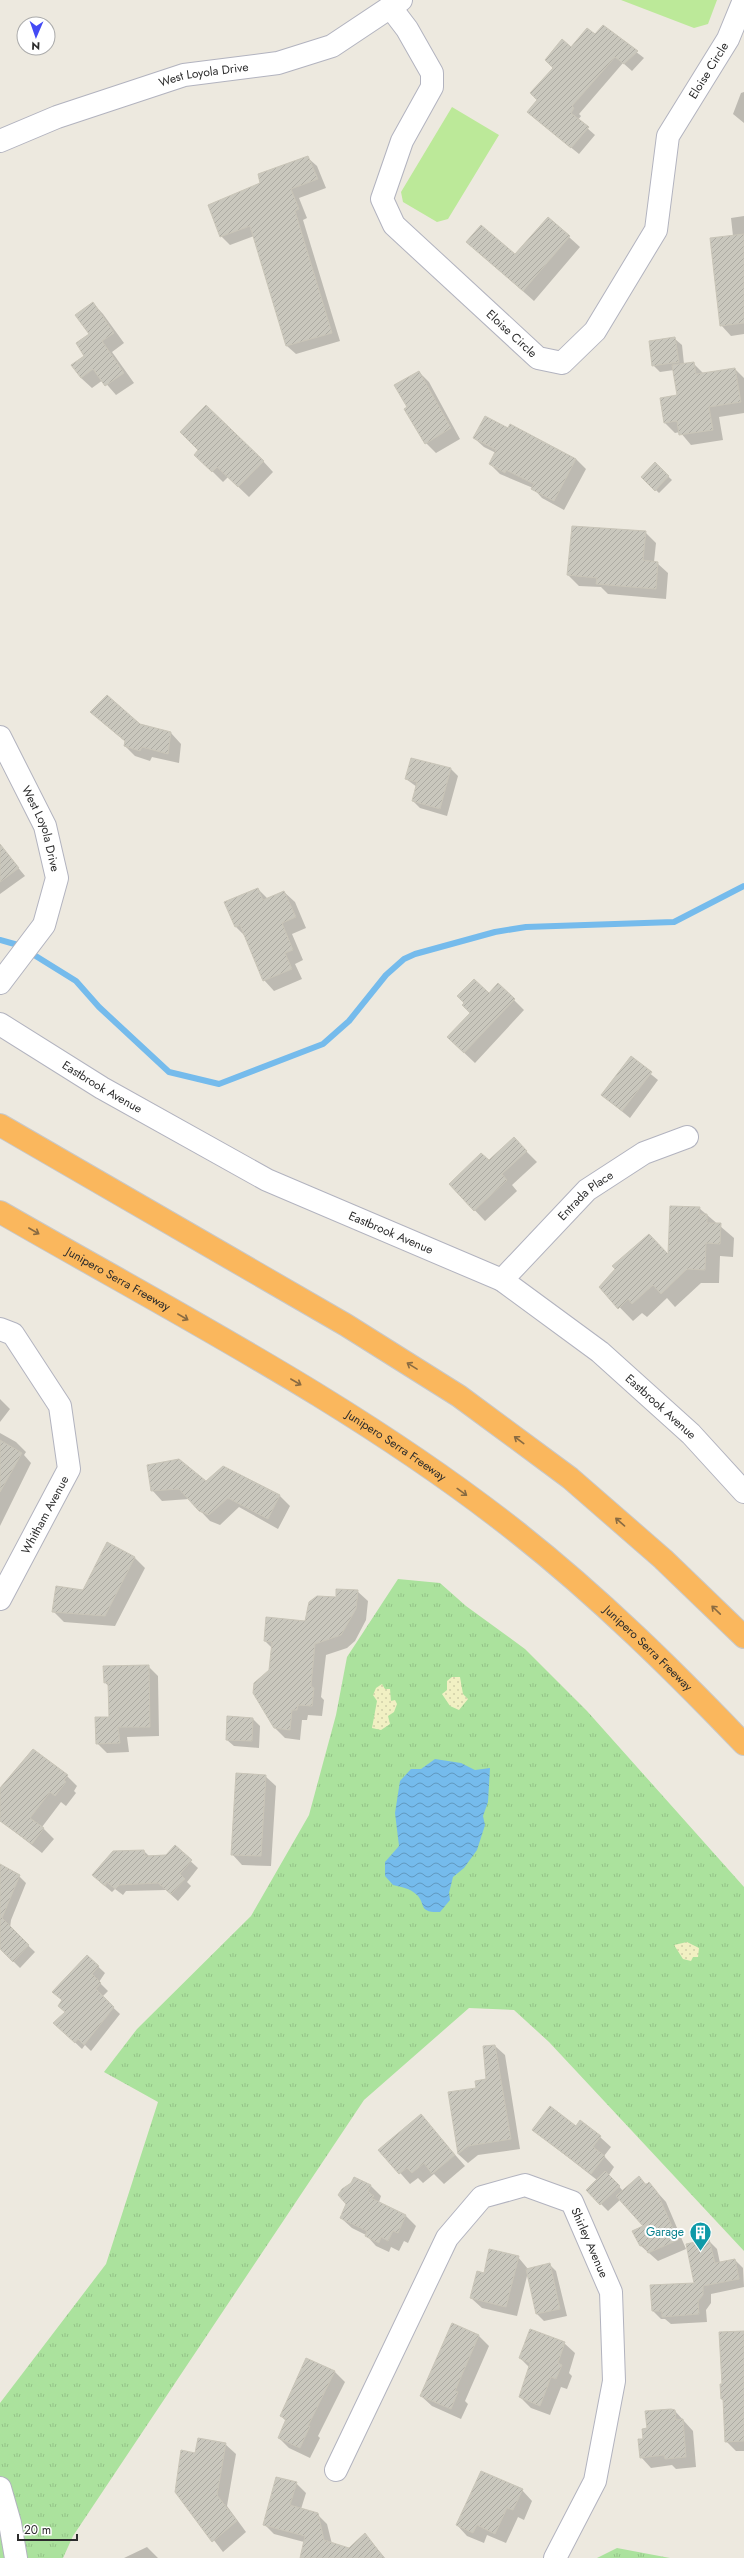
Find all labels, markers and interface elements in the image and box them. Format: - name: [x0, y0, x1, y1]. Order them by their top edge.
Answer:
- north arrow: [16, 16, 56, 56]
- text: N: [31, 38, 40, 54]
- street label: Eloise Circle: [684, 39, 733, 102]
- street label: West Loyola Drive: [156, 58, 249, 92]
- street label: Eloise Circle: [482, 305, 541, 362]
- street label: West Loyola Drive: [17, 783, 64, 873]
- street label: Eastbrook Avenue: [59, 1056, 145, 1118]
- street label: Entrada Place: [553, 1166, 617, 1225]
- street label: Eastbrook Avenue: [346, 1207, 436, 1259]
- one-way arrow: [28, 1228, 40, 1236]
- street label: Junipero Serra Freeway: [61, 1241, 174, 1316]
- one-way arrow: [177, 1313, 189, 1321]
- one-way arrow: [407, 1362, 418, 1370]
- street label: Eastbrook Avenue: [621, 1370, 701, 1443]
- one-way arrow: [289, 1378, 301, 1386]
- street label: Junipero Serra Freeway: [341, 1405, 451, 1486]
- one-way arrow: [514, 1436, 525, 1444]
- street label: Whitham Avenue: [17, 1473, 73, 1557]
- one-way arrow: [457, 1488, 468, 1496]
- one-way arrow: [615, 1517, 625, 1526]
- street label: Junipero Serra Freeway: [598, 1600, 697, 1696]
- one-way arrow: [711, 1605, 721, 1614]
- street label: Shirley Avenue: [566, 2205, 613, 2281]
- building icon: Garage: [687, 2219, 713, 2252]
- place label: Garage: [646, 2223, 684, 2241]
- scale bar: [18, 2516, 77, 2542]
- text: 20 m: [24, 2521, 51, 2539]

